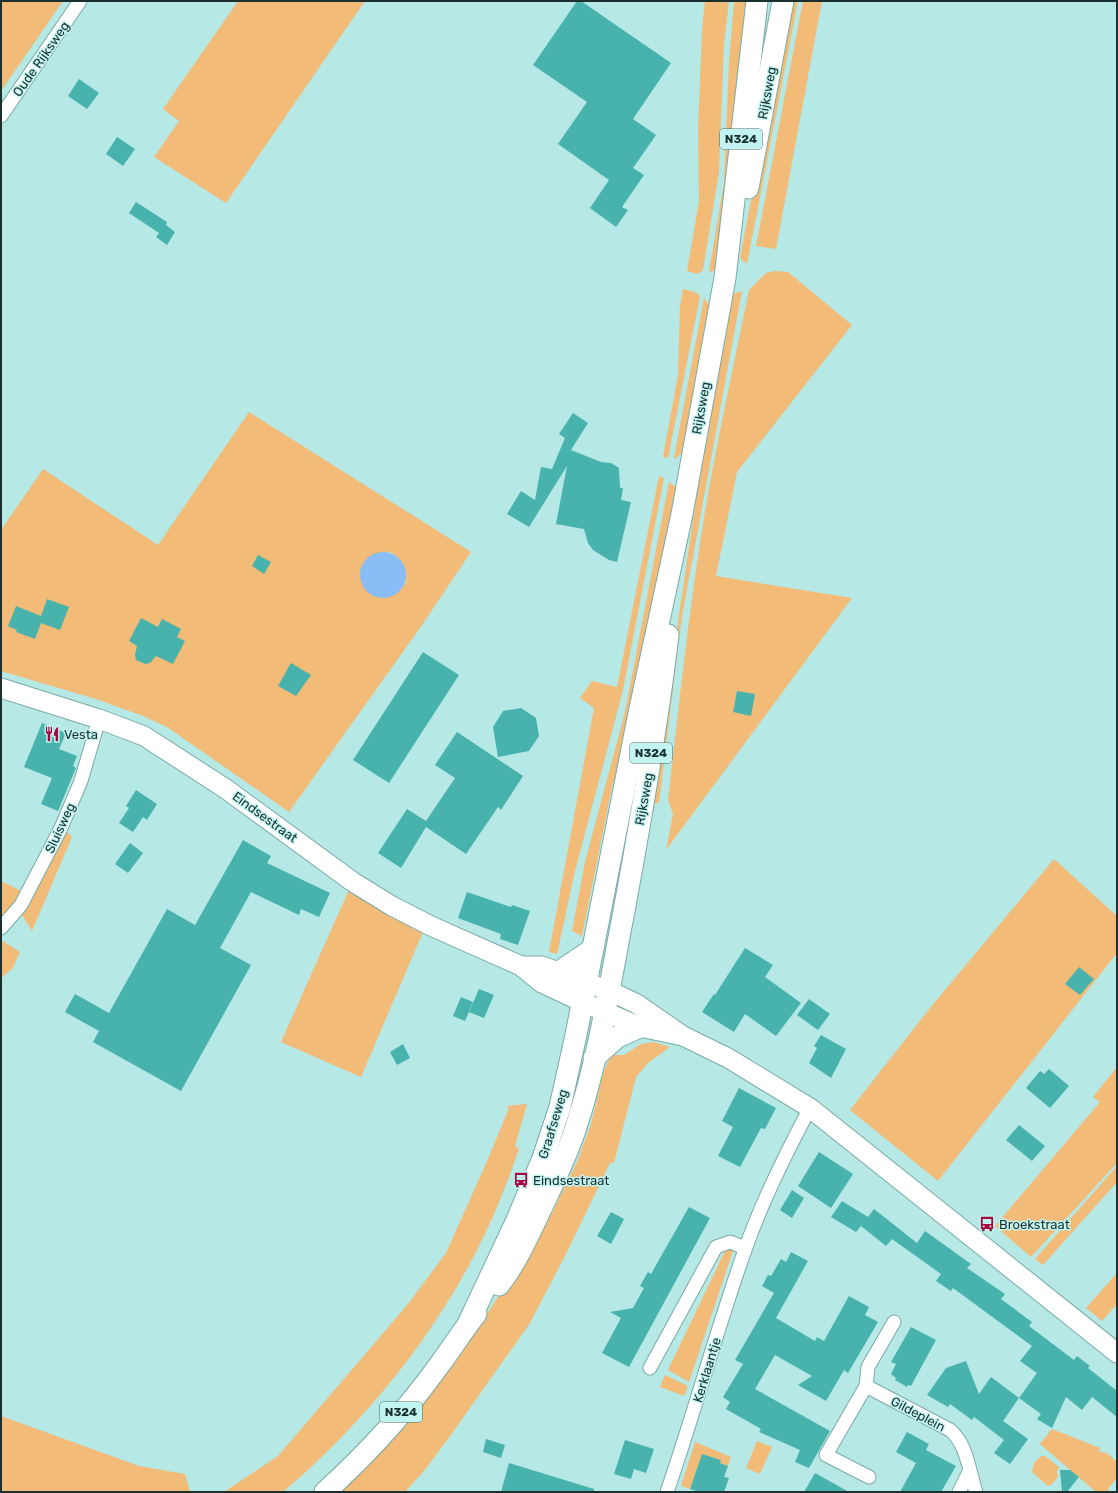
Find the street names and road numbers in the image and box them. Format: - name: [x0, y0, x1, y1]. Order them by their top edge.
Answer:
- street label: Oude Rijksweg: [10, 19, 73, 100]
- street label: Rijksweg: [755, 65, 780, 121]
- road number: N324: [720, 129, 762, 149]
- street label: Rijksweg: [689, 380, 714, 436]
- road number: N324: [630, 743, 672, 763]
- street label: Rijksweg: [632, 771, 657, 827]
- street label: Eindsestraat: [230, 788, 300, 846]
- street label: Sluisweg: [42, 800, 79, 856]
- street label: Graafseweg: [535, 1087, 572, 1161]
- street label: Kerklaantje: [690, 1336, 724, 1404]
- street label: Gildeplein: [888, 1393, 948, 1435]
- road number: N324: [380, 1402, 422, 1422]

